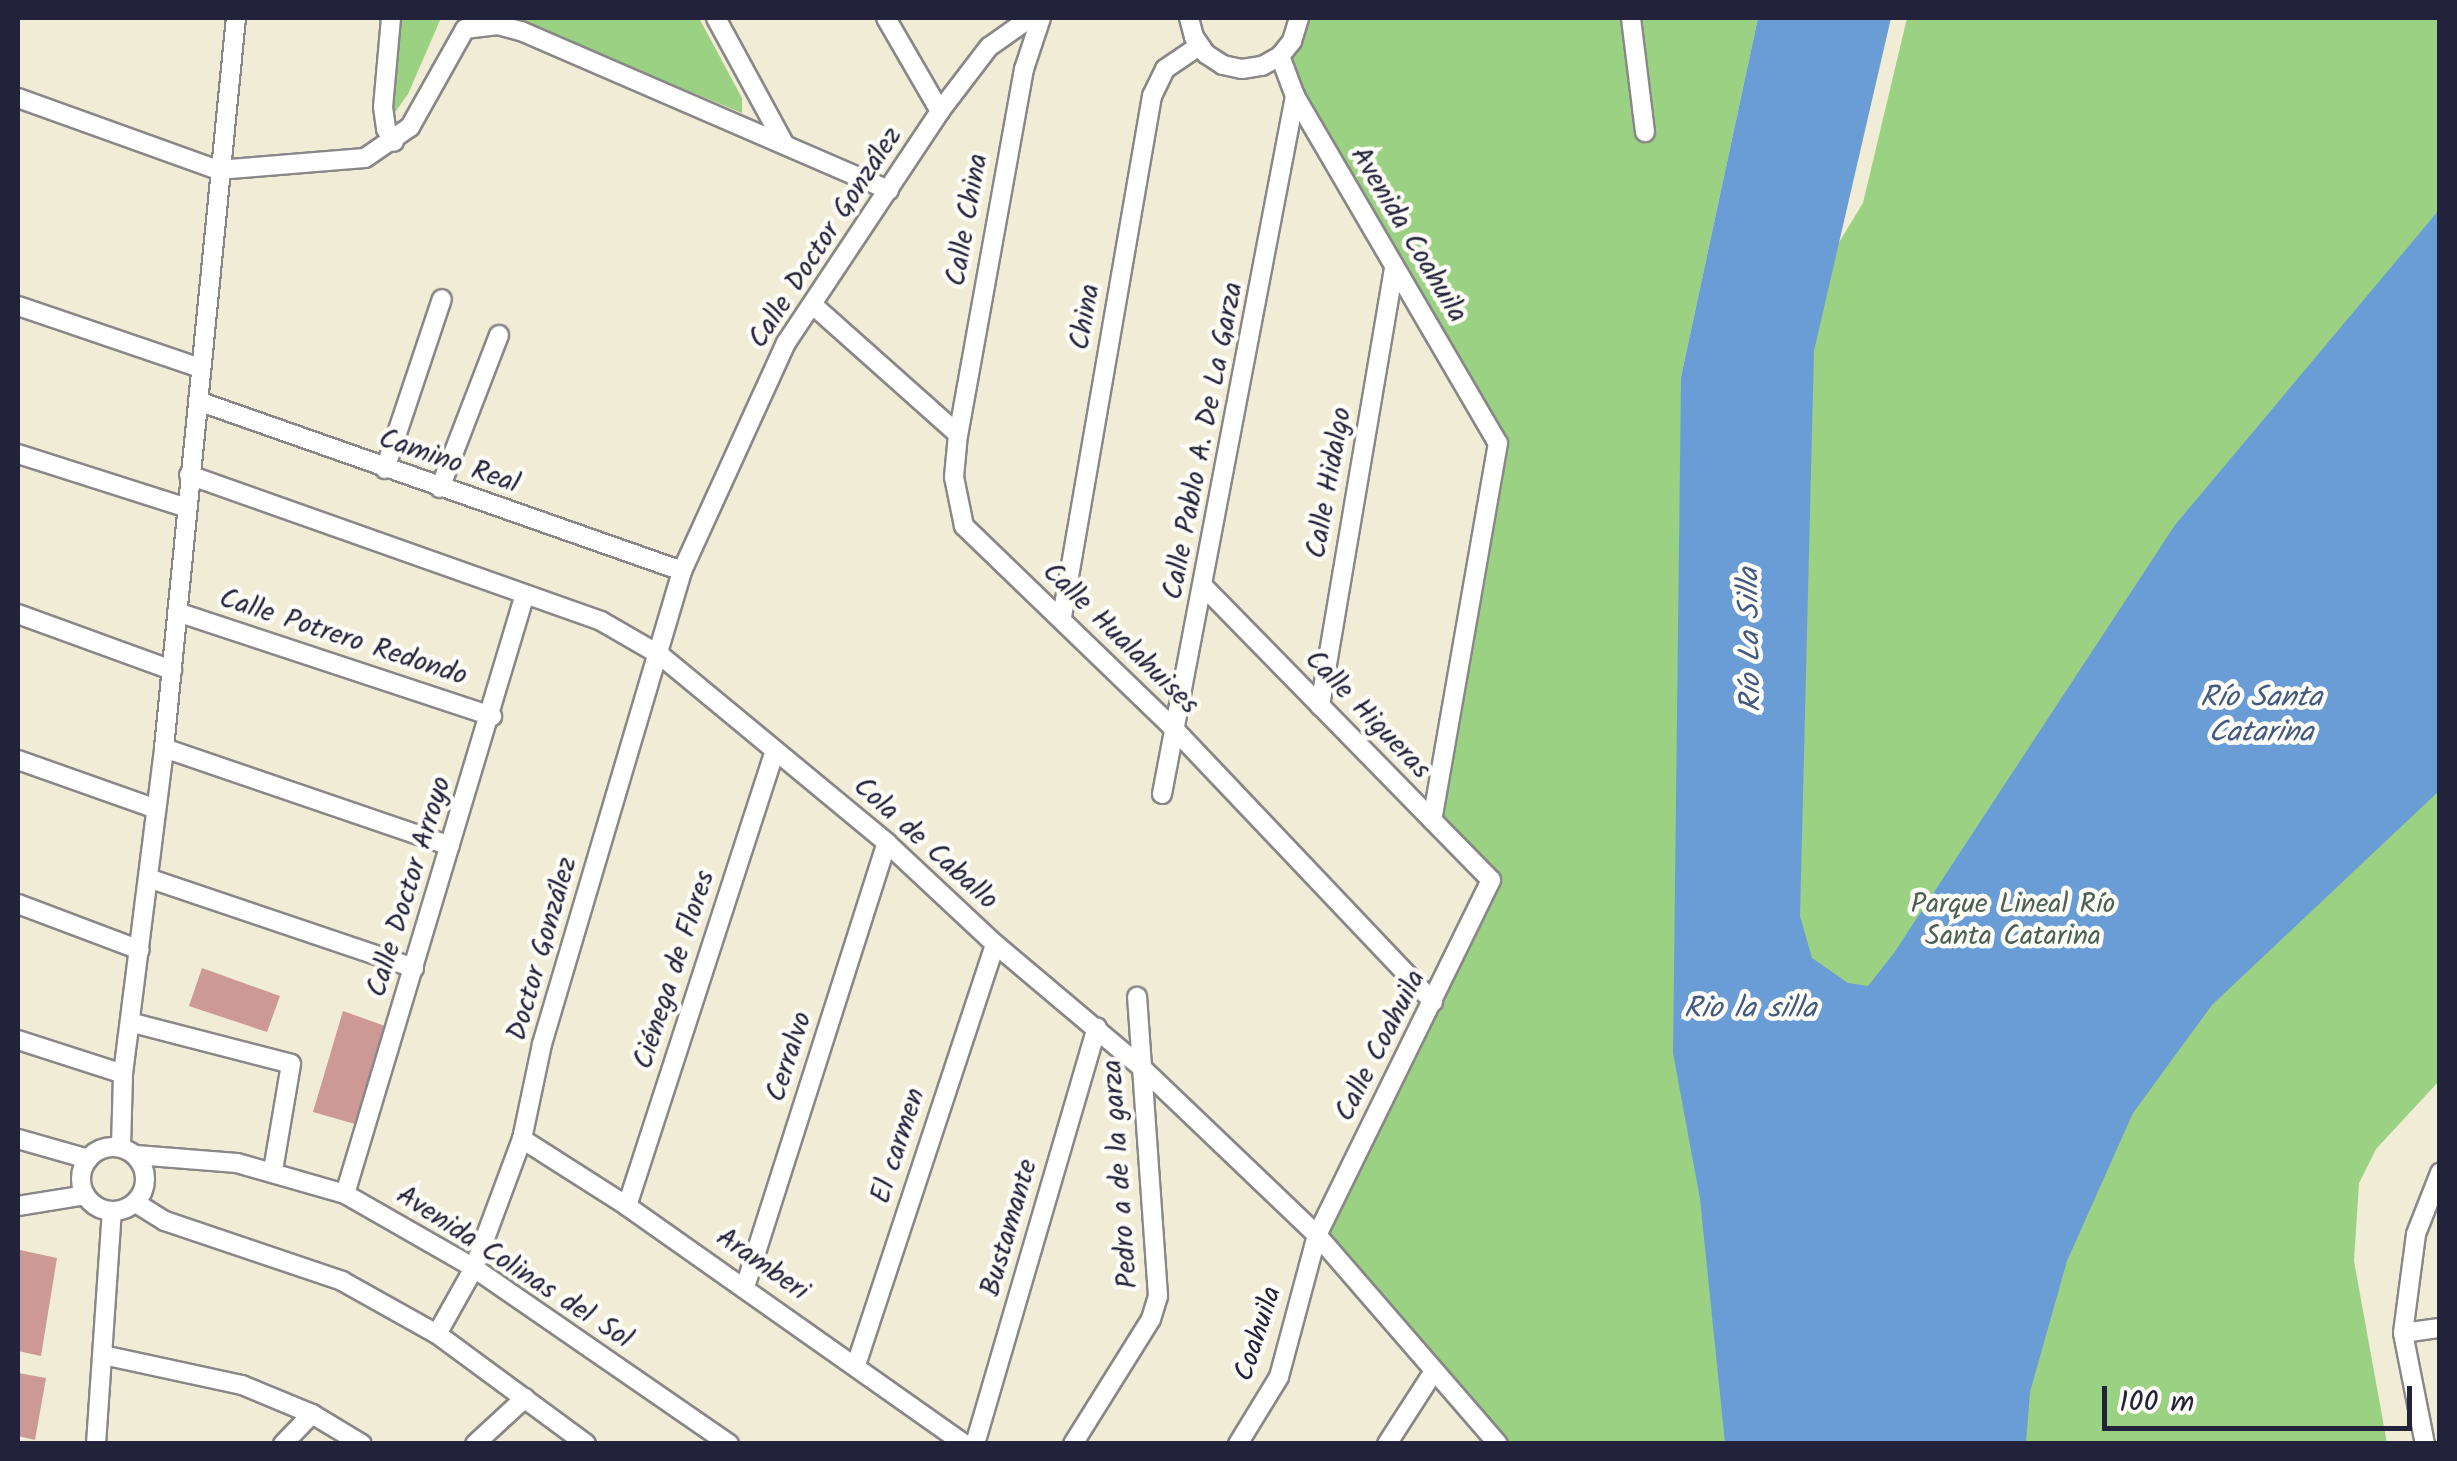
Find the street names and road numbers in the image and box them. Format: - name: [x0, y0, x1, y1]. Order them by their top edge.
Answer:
- street label: Calle Doctor González: [742, 121, 910, 355]
- street label: Avenida Coahuila: [1342, 141, 1474, 329]
- street label: Calle China: [940, 151, 996, 289]
- street label: Calle Pablo A. De La Garza: [1157, 279, 1251, 603]
- street label: China: [1064, 281, 1108, 353]
- street label: Calle Hidalgo: [1300, 405, 1360, 561]
- street label: Camino Real: [374, 422, 524, 502]
- street label: Calle Hualahuises: [1035, 556, 1205, 722]
- street label: Calle Potrero Redondo: [215, 582, 471, 694]
- street label: Calle Higueras: [1297, 643, 1437, 787]
- street label: Cola de Caballo: [846, 770, 1004, 918]
- street label: Calle Doctor Arroyo: [360, 773, 460, 1001]
- street label: Doctor González: [501, 853, 585, 1045]
- street label: Ciénega de Flores: [627, 867, 723, 1073]
- street label: Calle Coahuila: [1329, 965, 1433, 1127]
- street label: Cerralvo: [760, 1008, 820, 1106]
- street label: Pedro a de la garza: [1096, 1058, 1146, 1290]
- street label: El carmen: [865, 1084, 933, 1208]
- street label: Bustamante: [974, 1156, 1046, 1300]
- street label: Avenida Colinas del Sol: [390, 1179, 638, 1357]
- street label: Aramberi: [709, 1221, 815, 1309]
- street label: Coahuila: [1228, 1282, 1290, 1386]

